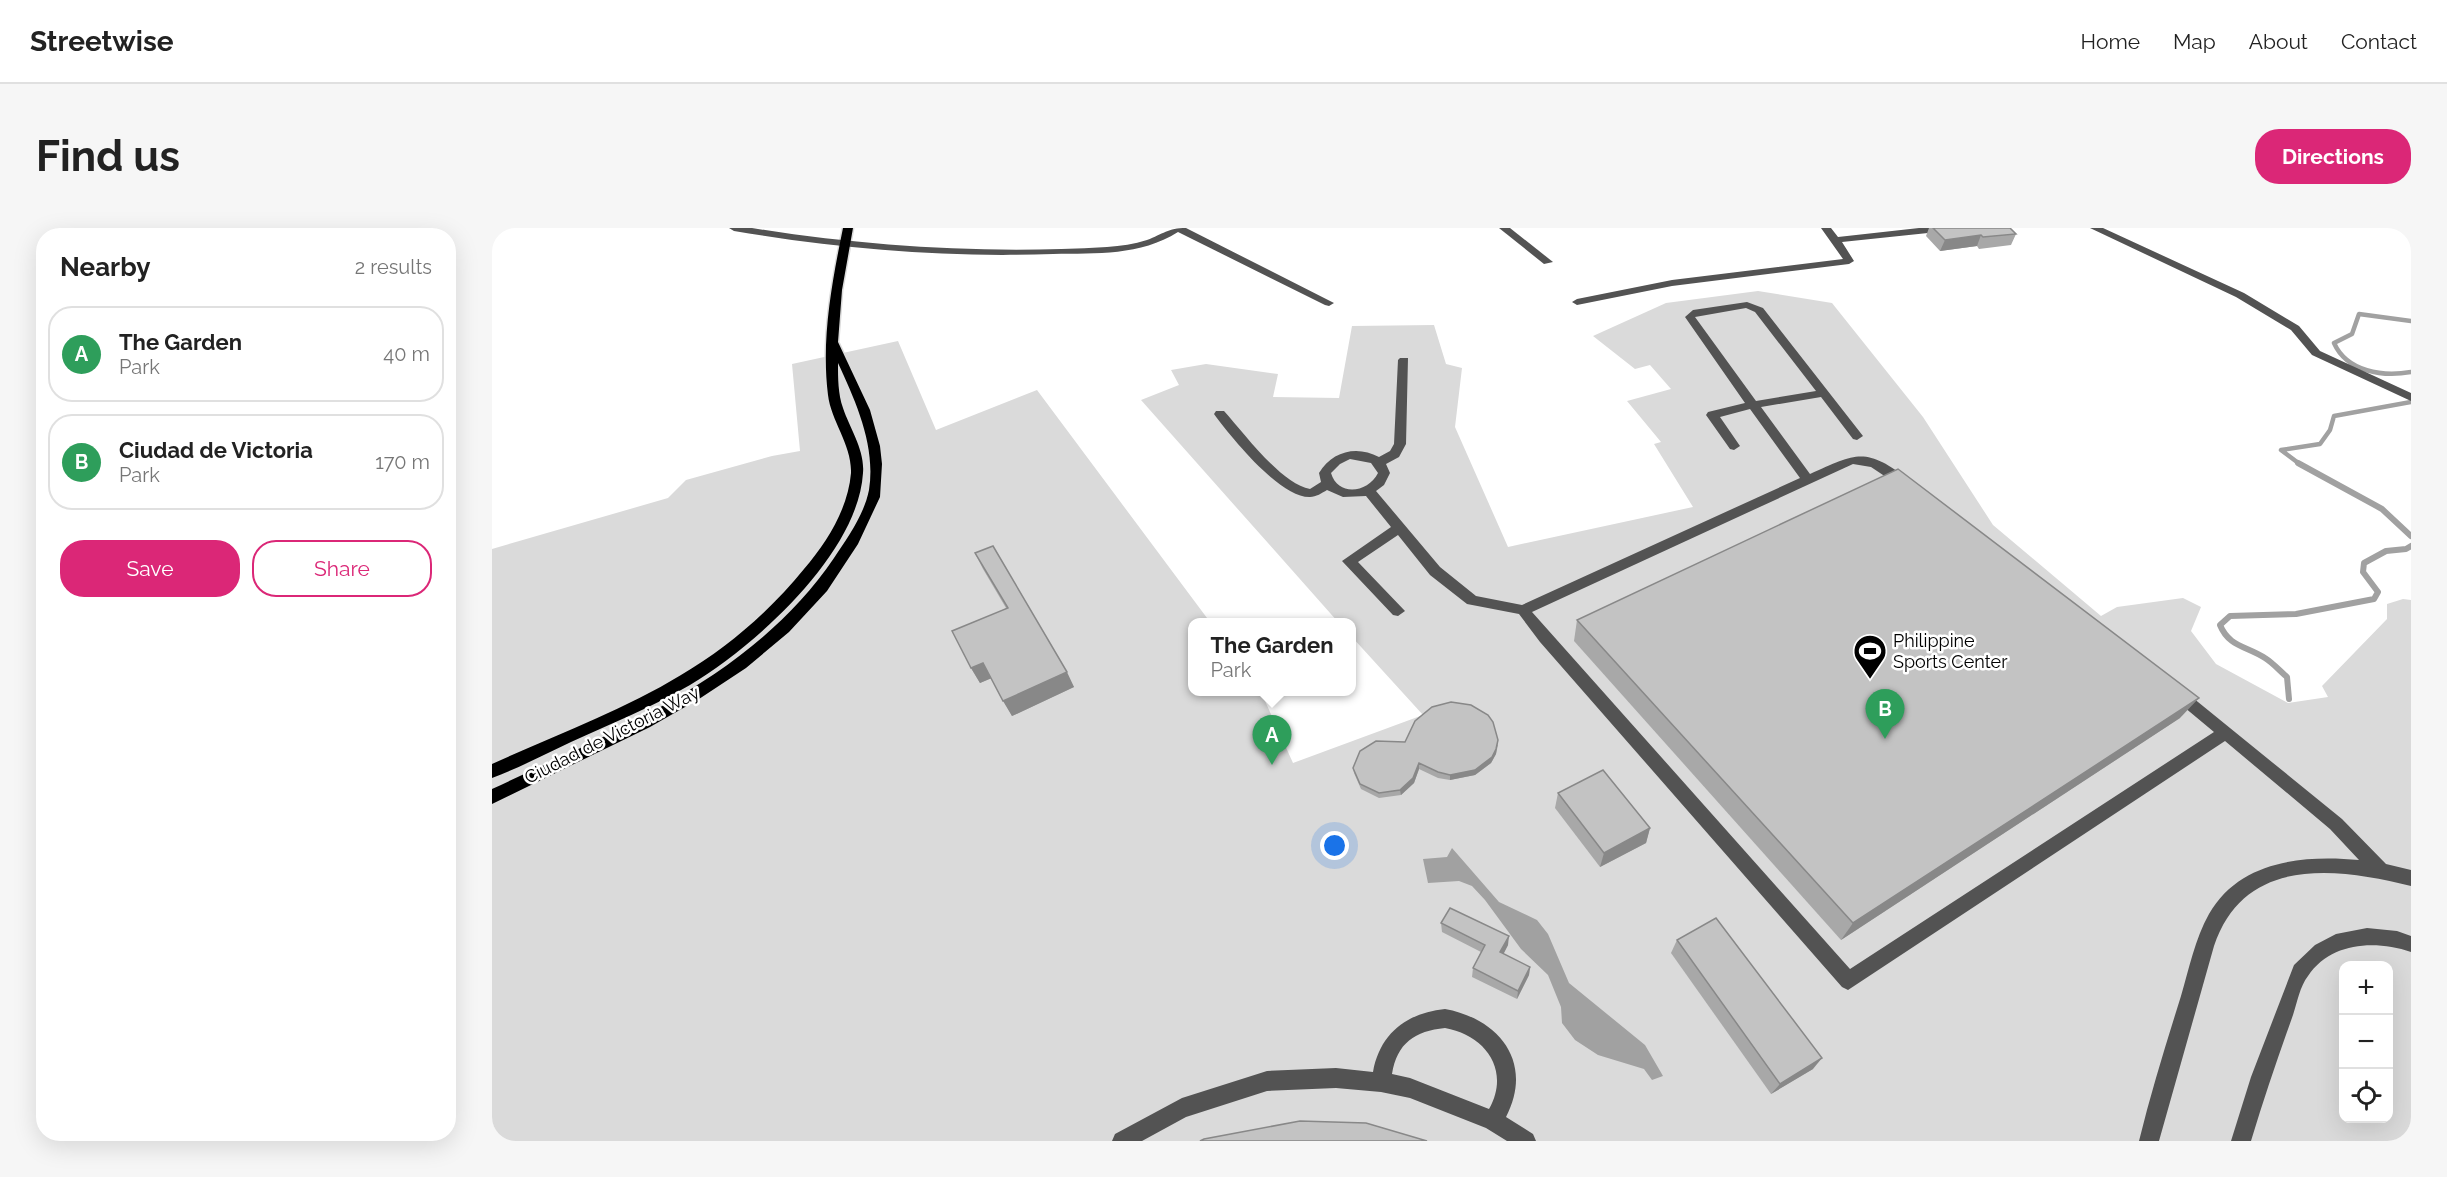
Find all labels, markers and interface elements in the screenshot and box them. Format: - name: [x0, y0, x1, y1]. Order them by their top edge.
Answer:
- text: Streetwise: [30, 25, 174, 58]
- text: Home: [2081, 29, 2140, 54]
- text: Map: [2173, 29, 2216, 54]
- text: About: [2249, 29, 2308, 54]
- text: Contact: [2341, 29, 2417, 54]
- button: Directions: [2255, 129, 2411, 184]
- text: Find us: [36, 132, 180, 181]
- text: Nearby: [60, 252, 150, 282]
- text: 2 results: [355, 255, 432, 279]
- text: The Garden: [119, 329, 242, 355]
- text: A: [75, 342, 88, 366]
- text: 40 m: [383, 342, 430, 366]
- text: Park: [119, 355, 160, 379]
- text: Ciudad de Victoria: [119, 437, 313, 463]
- text: B: [75, 450, 88, 474]
- text: 170 m: [375, 450, 430, 474]
- text: Park: [119, 463, 160, 487]
- button: Save: [60, 540, 240, 597]
- button: Share: [252, 540, 432, 597]
- popup: [1188, 618, 1356, 696]
- place label: Philippine Sports Center: [1893, 630, 2008, 672]
- text: The Garden: [1210, 632, 1334, 658]
- sports icon: Philippine Sports Center: [1852, 633, 1888, 680]
- text: Park: [1210, 658, 1251, 682]
- street label: Ciudad de Victoria Way: [521, 681, 703, 788]
- pin: B: [1866, 690, 1904, 739]
- pin: A: [1252, 716, 1292, 765]
- your location: [1320, 831, 1349, 860]
- map controls: [2339, 961, 2393, 1123]
- button: +: [2339, 961, 2393, 1015]
- button: −: [2339, 1015, 2393, 1069]
- button: locate: [2339, 1069, 2393, 1123]

